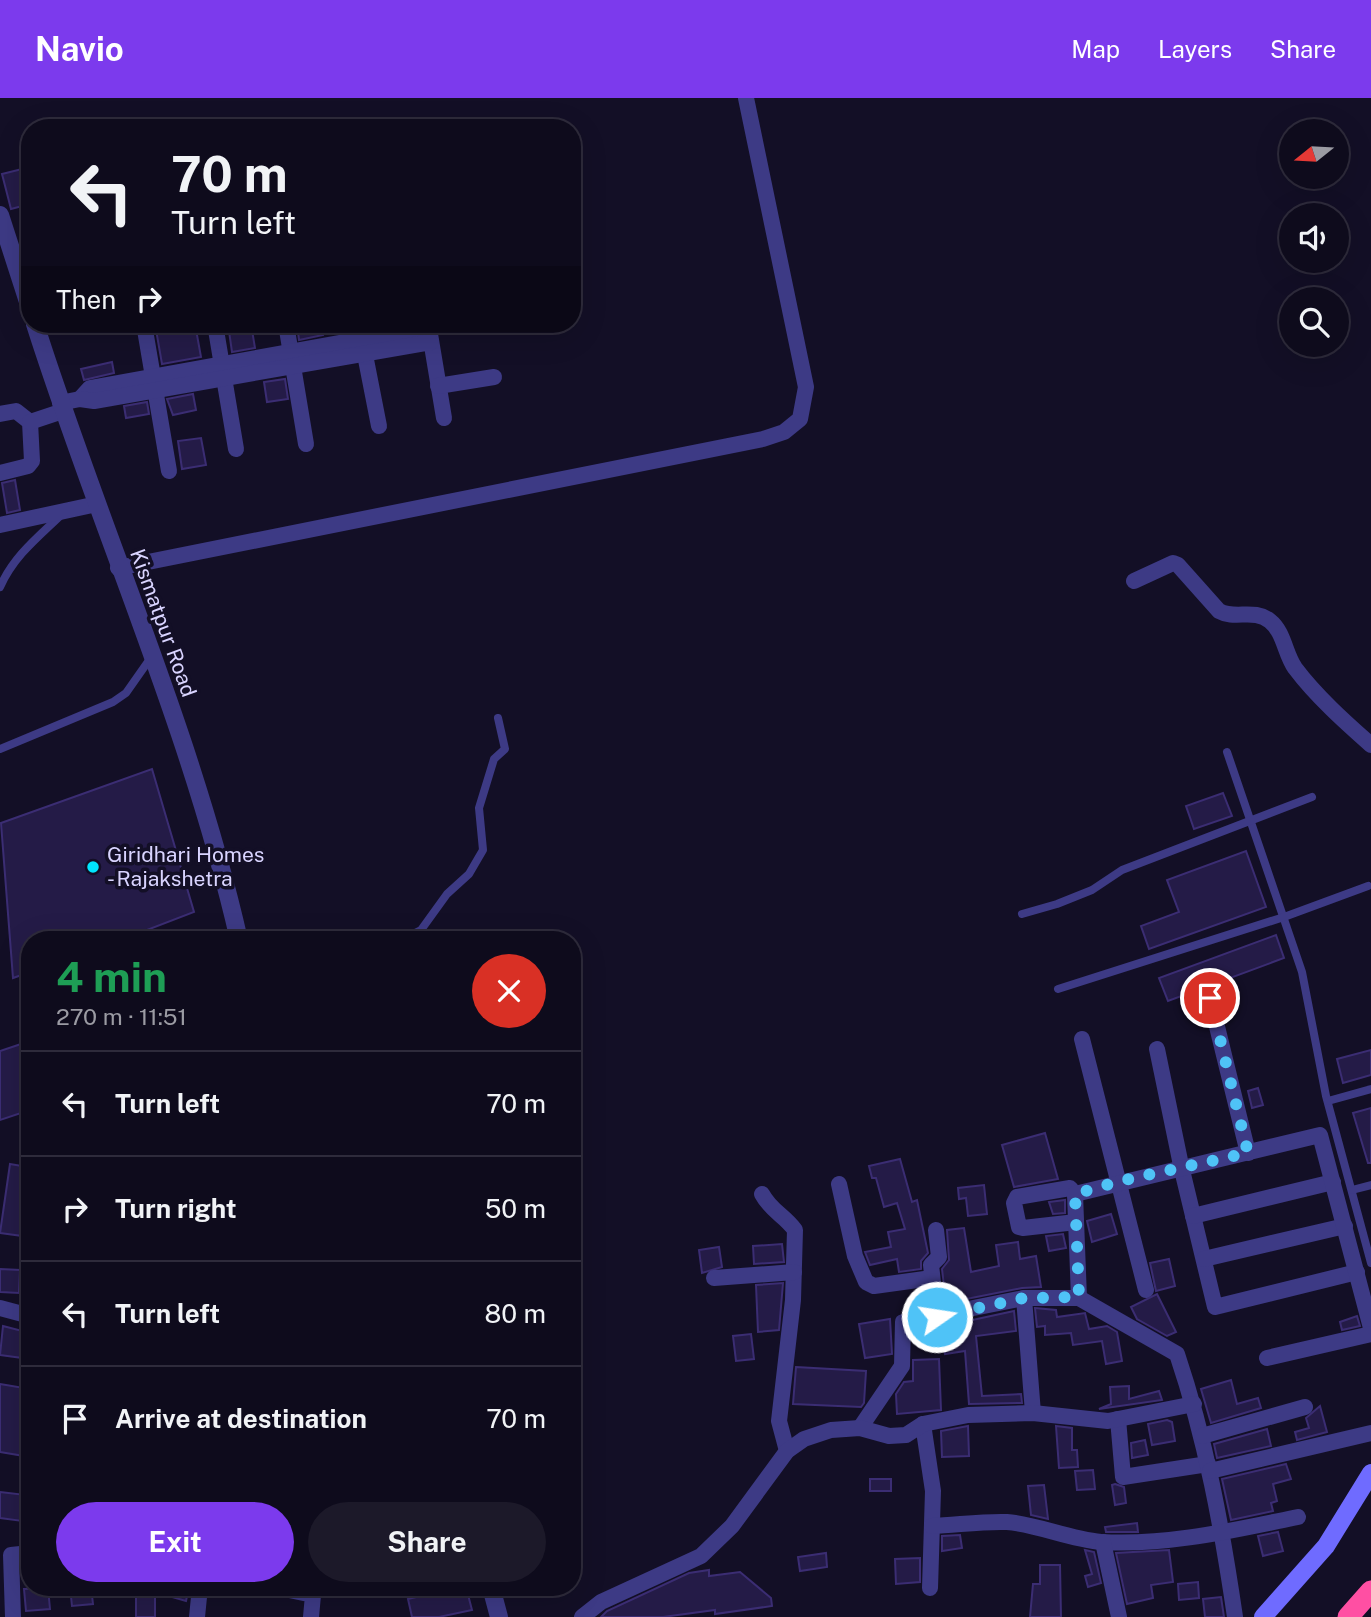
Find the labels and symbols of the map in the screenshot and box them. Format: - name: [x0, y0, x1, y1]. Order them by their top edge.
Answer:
- north arrow: [1279, 119, 1349, 189]
- street label: Kismatpur Road: [125, 546, 202, 700]
- place label: Giridhari Homes - Rajakshetra: [107, 842, 264, 891]
- marker: Giridhari Homes - Rajakshetra: [85, 859, 101, 875]
- pin: [1180, 968, 1240, 1028]
- position arrow: [900, 1280, 974, 1354]

